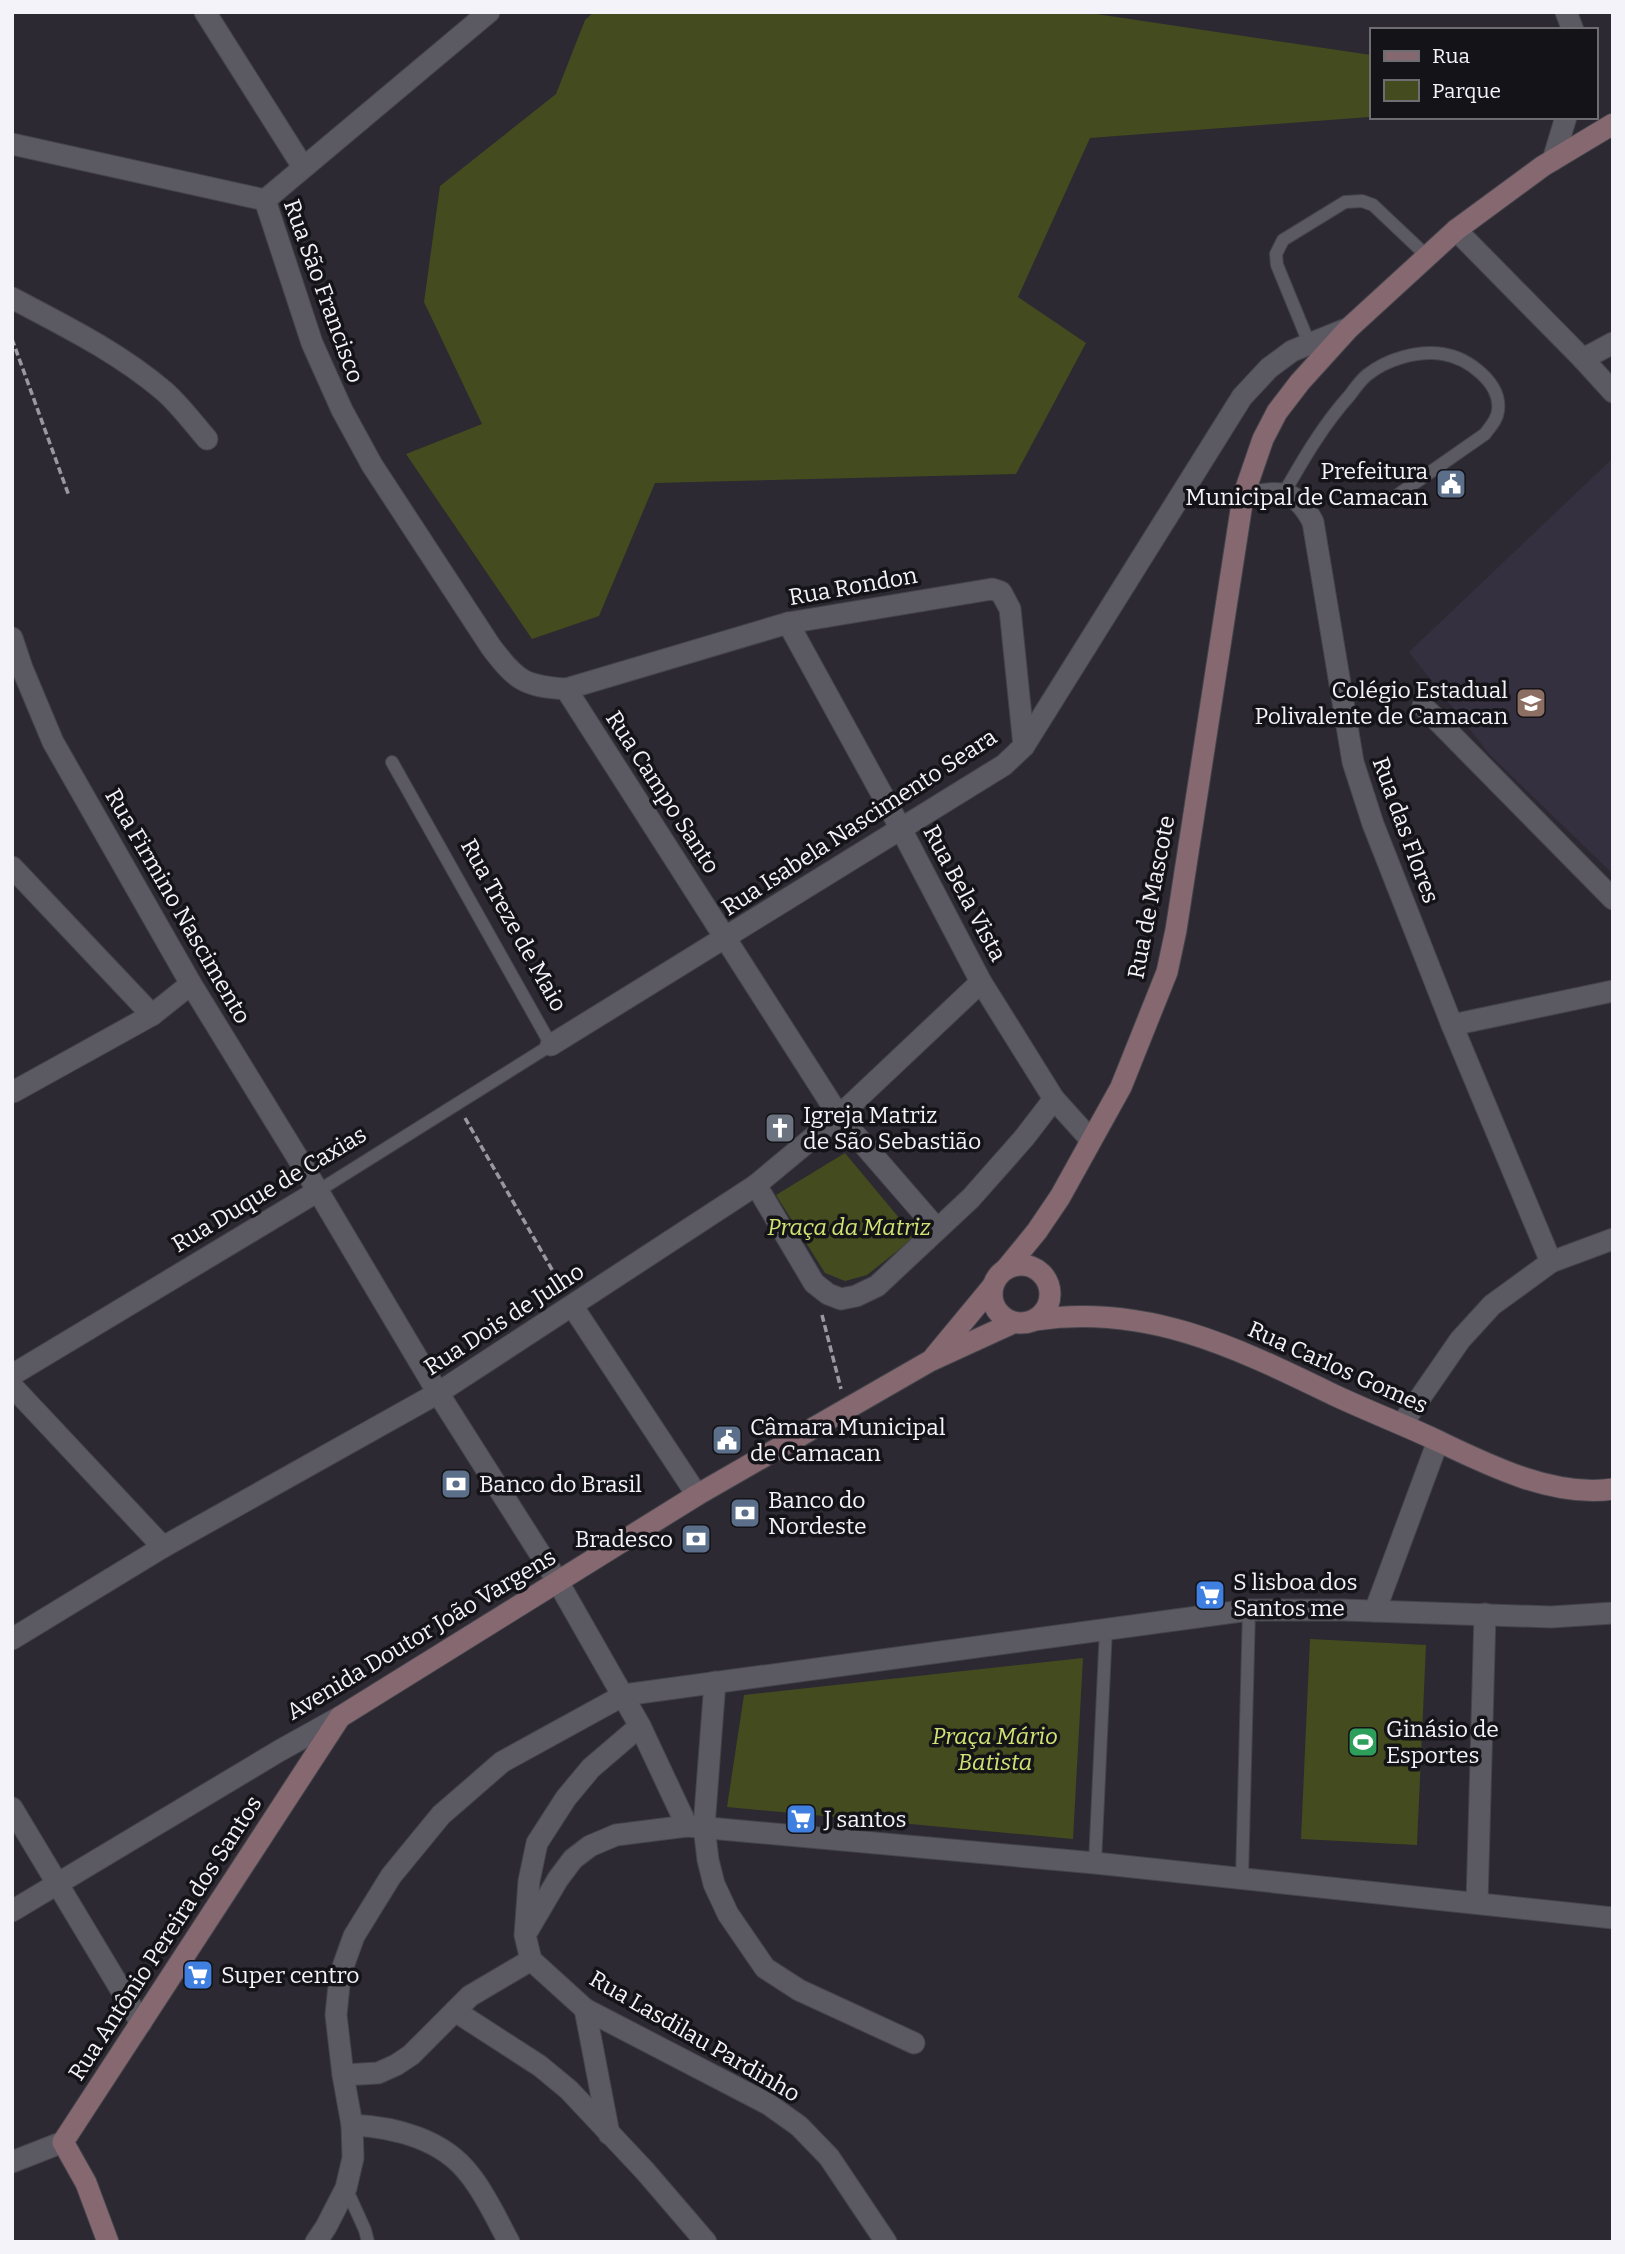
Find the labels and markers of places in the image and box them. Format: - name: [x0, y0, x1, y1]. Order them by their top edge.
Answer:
- place label: Prefeitura Municipal de Camacan: [1185, 457, 1428, 511]
- public building icon: Prefeitura Municipal de Camacan: [1434, 467, 1468, 501]
- place label: Colégio Estadual Polivalente de Camacan: [1254, 676, 1508, 730]
- school or university icon: Colégio Estadual Polivalente de Camacan: [1514, 686, 1548, 720]
- place label: Igreja Matriz de São Sebastião: [803, 1101, 981, 1155]
- church icon: Igreja Matriz de São Sebastião: [763, 1111, 797, 1145]
- place label: Câmara Municipal de Camacan: [750, 1413, 946, 1467]
- public building icon: Câmara Municipal de Camacan: [710, 1423, 744, 1457]
- bank icon: Banco do Brasil: [439, 1467, 473, 1501]
- place label: Banco do Brasil: [479, 1470, 642, 1498]
- place label: Banco do Nordeste: [768, 1486, 867, 1540]
- bank icon: Banco do Nordeste: [728, 1496, 762, 1530]
- bank icon: Bradesco: [679, 1522, 713, 1556]
- place label: Bradesco: [575, 1525, 673, 1553]
- place label: S lisboa dos Santos me: [1233, 1568, 1357, 1622]
- supermarket icon: S lisboa dos Santos me: [1193, 1578, 1227, 1612]
- place label: Ginásio de Esportes: [1386, 1715, 1499, 1769]
- sports icon: Ginásio de Esportes: [1346, 1725, 1380, 1759]
- supermarket icon: J santos: [784, 1802, 818, 1836]
- place label: J santos: [823, 1805, 907, 1833]
- supermarket icon: Super centro: [181, 1958, 215, 1992]
- place label: Super centro: [221, 1961, 359, 1989]

